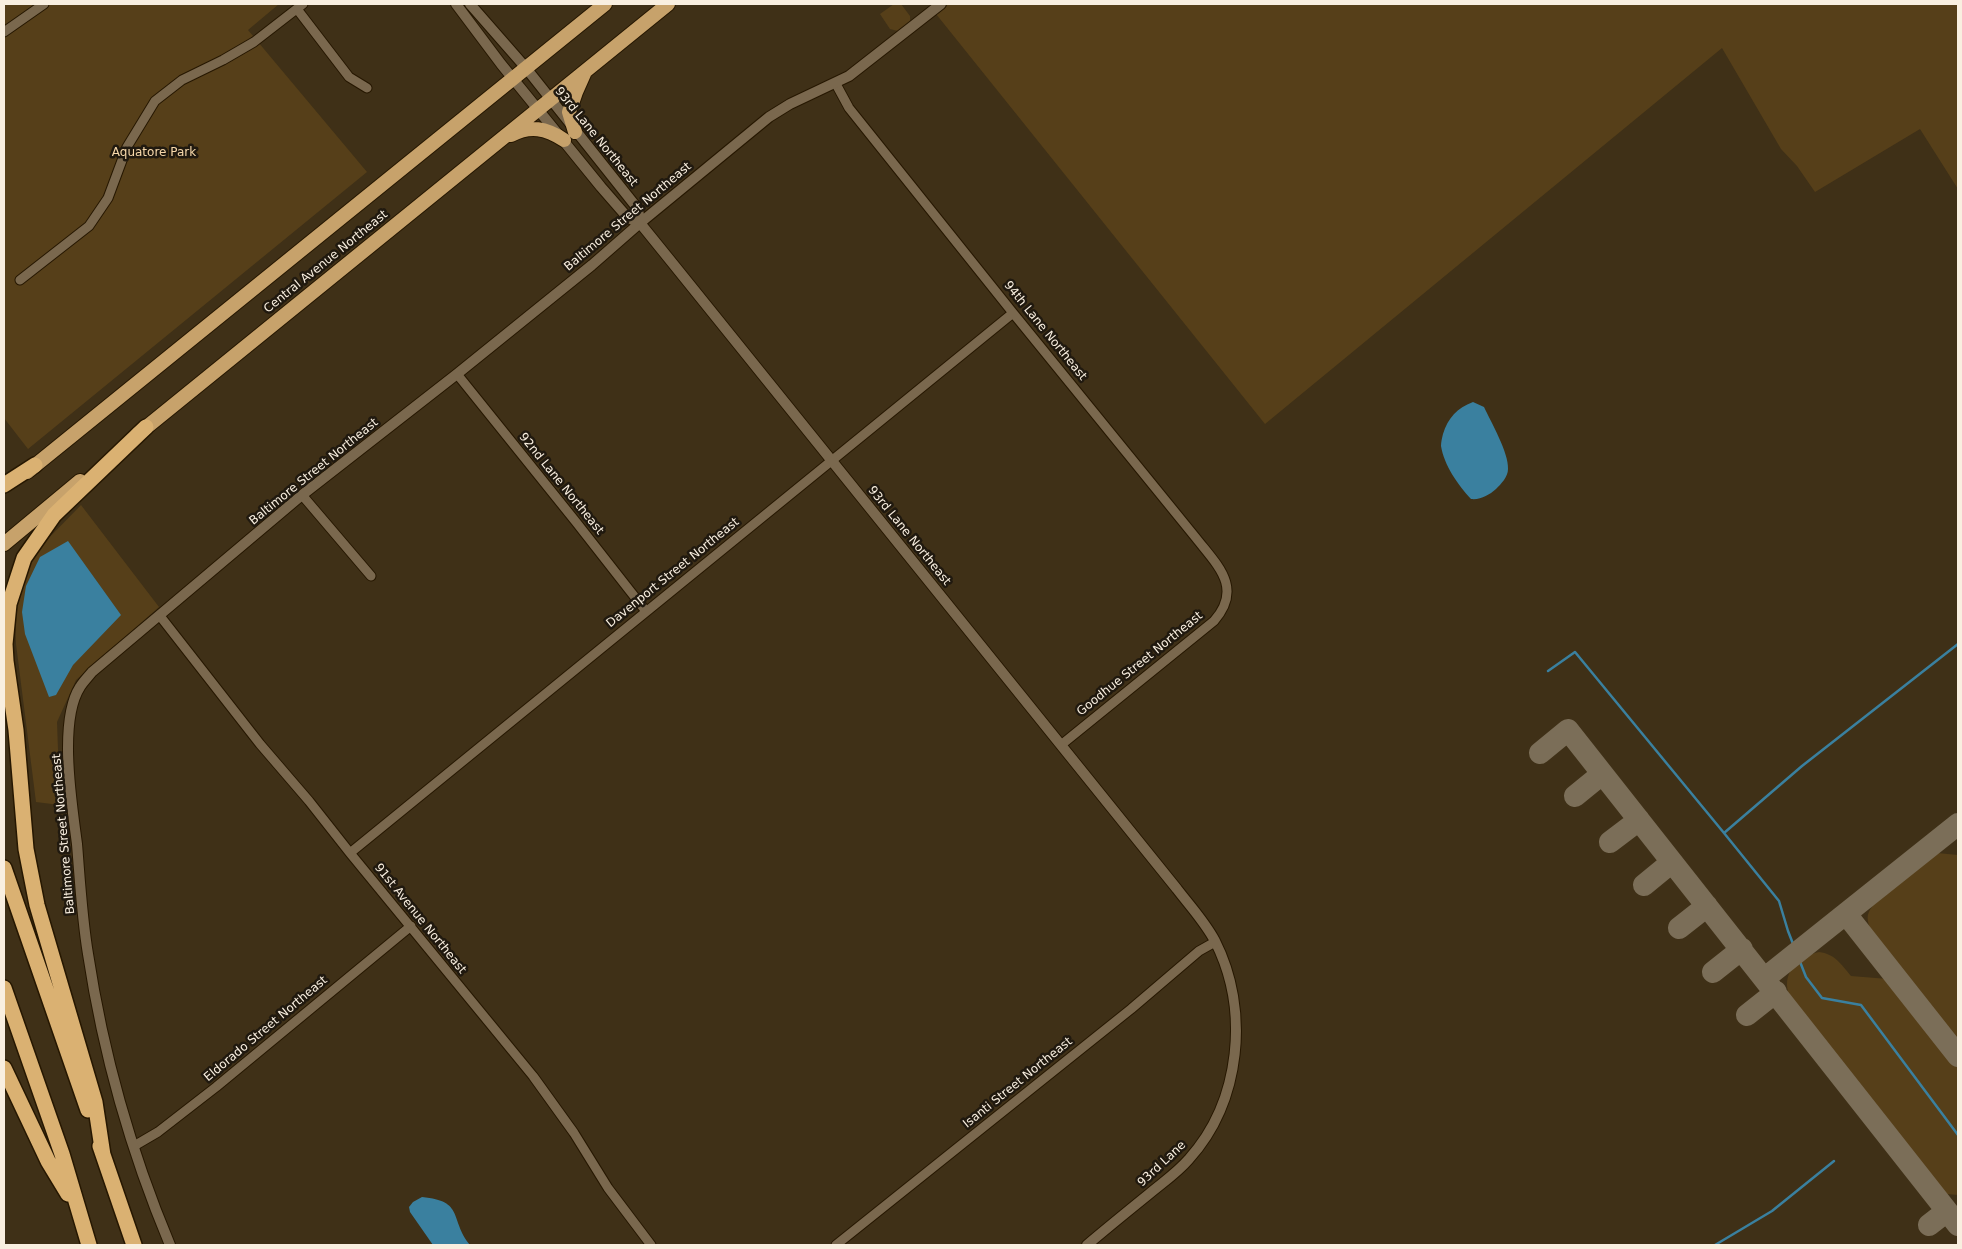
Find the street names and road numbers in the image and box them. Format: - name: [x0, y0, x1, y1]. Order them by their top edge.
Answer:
- street label: 93rd Lane Northeast: [552, 84, 640, 190]
- street label: Baltimore Street Northeast: [562, 160, 694, 274]
- street label: Central Avenue Northeast: [261, 208, 391, 316]
- street label: 94th Lane Northeast: [1001, 278, 1089, 384]
- street label: Baltimore Street Northeast: [247, 416, 381, 528]
- street label: 92nd Lane Northeast: [516, 430, 606, 538]
- street label: 93rd Lane Northeast: [865, 483, 953, 589]
- street label: Davenport Street Northeast: [604, 515, 742, 631]
- street label: Goodhue Street Northeast: [1074, 609, 1206, 719]
- street label: Baltimore Street Northeast: [50, 753, 78, 915]
- street label: 91st Avenue Northeast: [371, 861, 469, 977]
- street label: Eldorado Street Northeast: [201, 973, 331, 1085]
- street label: Isanti Street Northeast: [961, 1035, 1075, 1131]
- street label: 93rd Lane: [1135, 1138, 1189, 1190]

